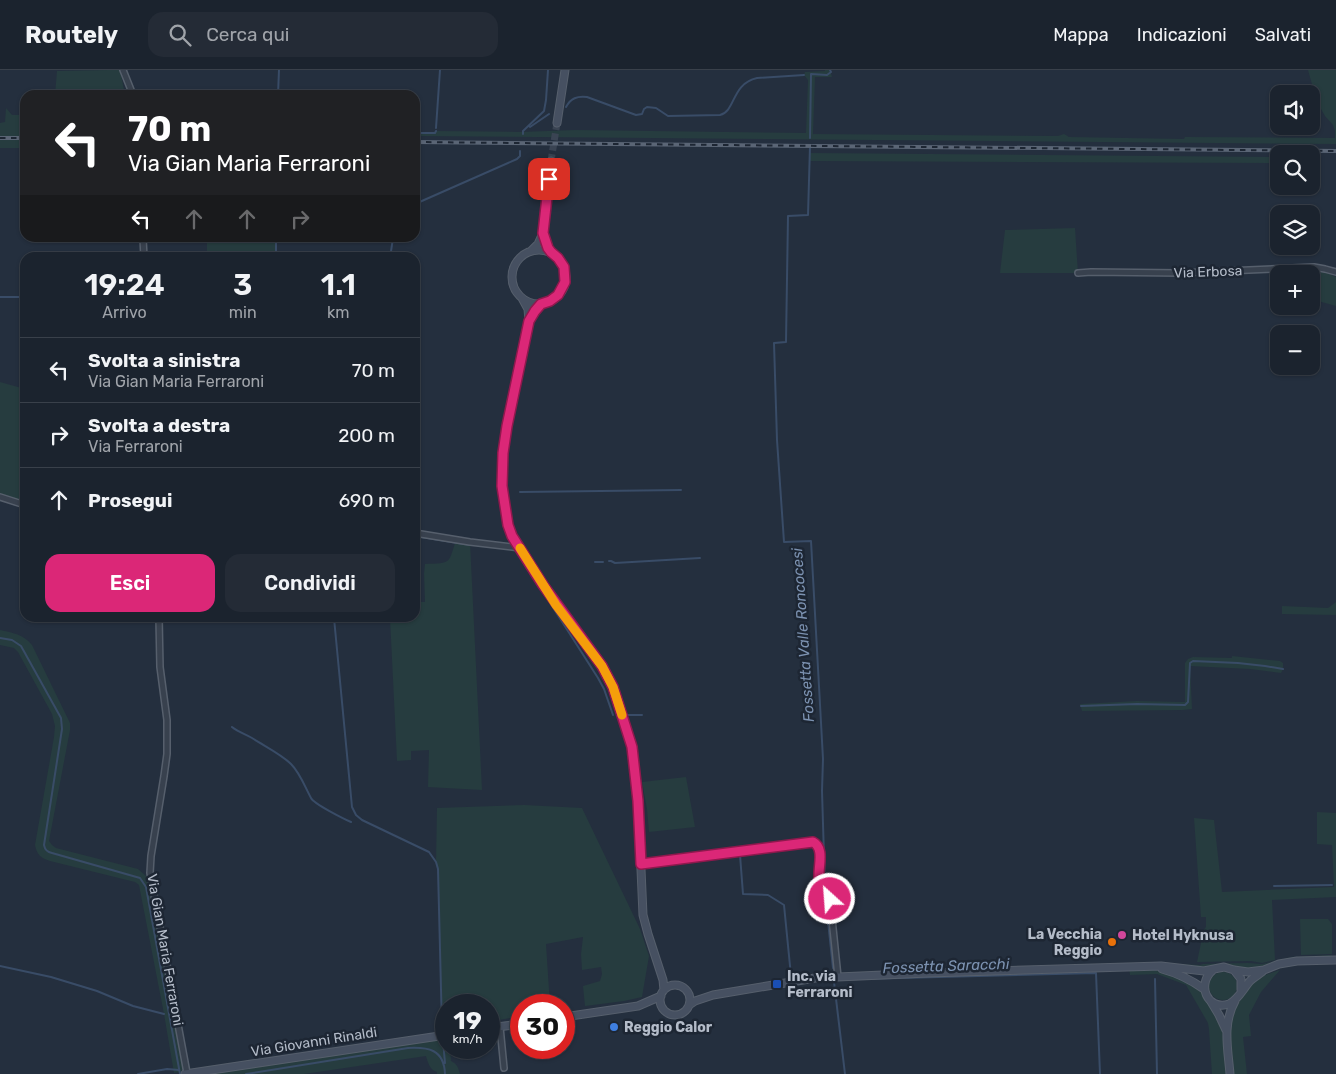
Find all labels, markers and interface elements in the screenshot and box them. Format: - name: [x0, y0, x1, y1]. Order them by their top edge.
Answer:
- search box: [148, 12, 498, 57]
- text: Routely: [25, 21, 118, 49]
- icon: search: [166, 21, 194, 49]
- text: Cerca qui: [206, 23, 289, 46]
- text: Mappa: [1053, 24, 1109, 46]
- text: Indicazioni: [1137, 24, 1227, 46]
- text: Salvati: [1255, 24, 1311, 46]
- map controls: [1270, 85, 1320, 375]
- button: sound: [1270, 85, 1320, 135]
- text: 70 m: [128, 108, 211, 150]
- icon: left: [45, 110, 110, 175]
- button: search: [1270, 145, 1320, 195]
- text: Via Gian Maria Ferraroni: [128, 150, 370, 177]
- pin: [528, 158, 570, 200]
- icon: arrive: [535, 165, 563, 193]
- icon: left: [127, 205, 155, 233]
- icon: ahead: [180, 205, 208, 233]
- icon: ahead: [233, 205, 261, 233]
- icon: right: [286, 205, 314, 233]
- button: layers: [1270, 205, 1320, 255]
- street label: Via Erbosa: [1173, 262, 1243, 282]
- button: +: [1270, 265, 1320, 315]
- text: 19:24: [84, 267, 165, 303]
- text: 3: [233, 267, 252, 303]
- text: 1.1: [321, 267, 356, 303]
- text: Arrivo: [102, 303, 147, 322]
- text: min: [229, 303, 257, 322]
- text: km: [327, 303, 350, 322]
- button: −: [1270, 325, 1320, 375]
- text: Svolta a sinistra: [88, 349, 241, 372]
- icon: left: [45, 356, 73, 384]
- text: 70 m: [352, 359, 395, 382]
- text: Via Gian Maria Ferraroni: [88, 372, 264, 391]
- text: Svolta a destra: [88, 414, 230, 437]
- icon: right: [45, 421, 73, 449]
- text: 200 m: [338, 424, 395, 447]
- text: Via Ferraroni: [88, 437, 183, 456]
- icon: ahead: [45, 486, 73, 514]
- text: Prosegui: [88, 489, 172, 512]
- text: 690 m: [339, 489, 395, 512]
- water label: Fossetta Valle Roncocesi: [788, 547, 818, 723]
- button: Esci: [45, 554, 215, 612]
- button: Condividi: [225, 554, 395, 612]
- position arrow: [803, 872, 855, 924]
- street label: Via Gian Maria Ferraroni: [143, 873, 187, 1027]
- place label: La Vecchia Reggio: [1028, 926, 1102, 959]
- place label: Hotel Hyknusa: [1132, 927, 1234, 944]
- marker: Hotel Hyknusa: [1116, 929, 1128, 941]
- marker: La Vecchia Reggio: [1106, 936, 1118, 948]
- water label: Fossetta Saracchi: [882, 955, 1010, 977]
- place label: Inc. via Ferraroni: [787, 968, 853, 1001]
- marker: Inc. via Ferraroni: [771, 978, 783, 990]
- speed limit sign: 30: [510, 994, 575, 1059]
- text: 19: [453, 1006, 482, 1035]
- place label: Reggio Calor: [624, 1019, 713, 1036]
- marker: Reggio Calor: [608, 1021, 620, 1033]
- street label: Via Giovanni Rinaldi: [250, 1024, 378, 1060]
- text: km/h: [453, 1032, 482, 1046]

